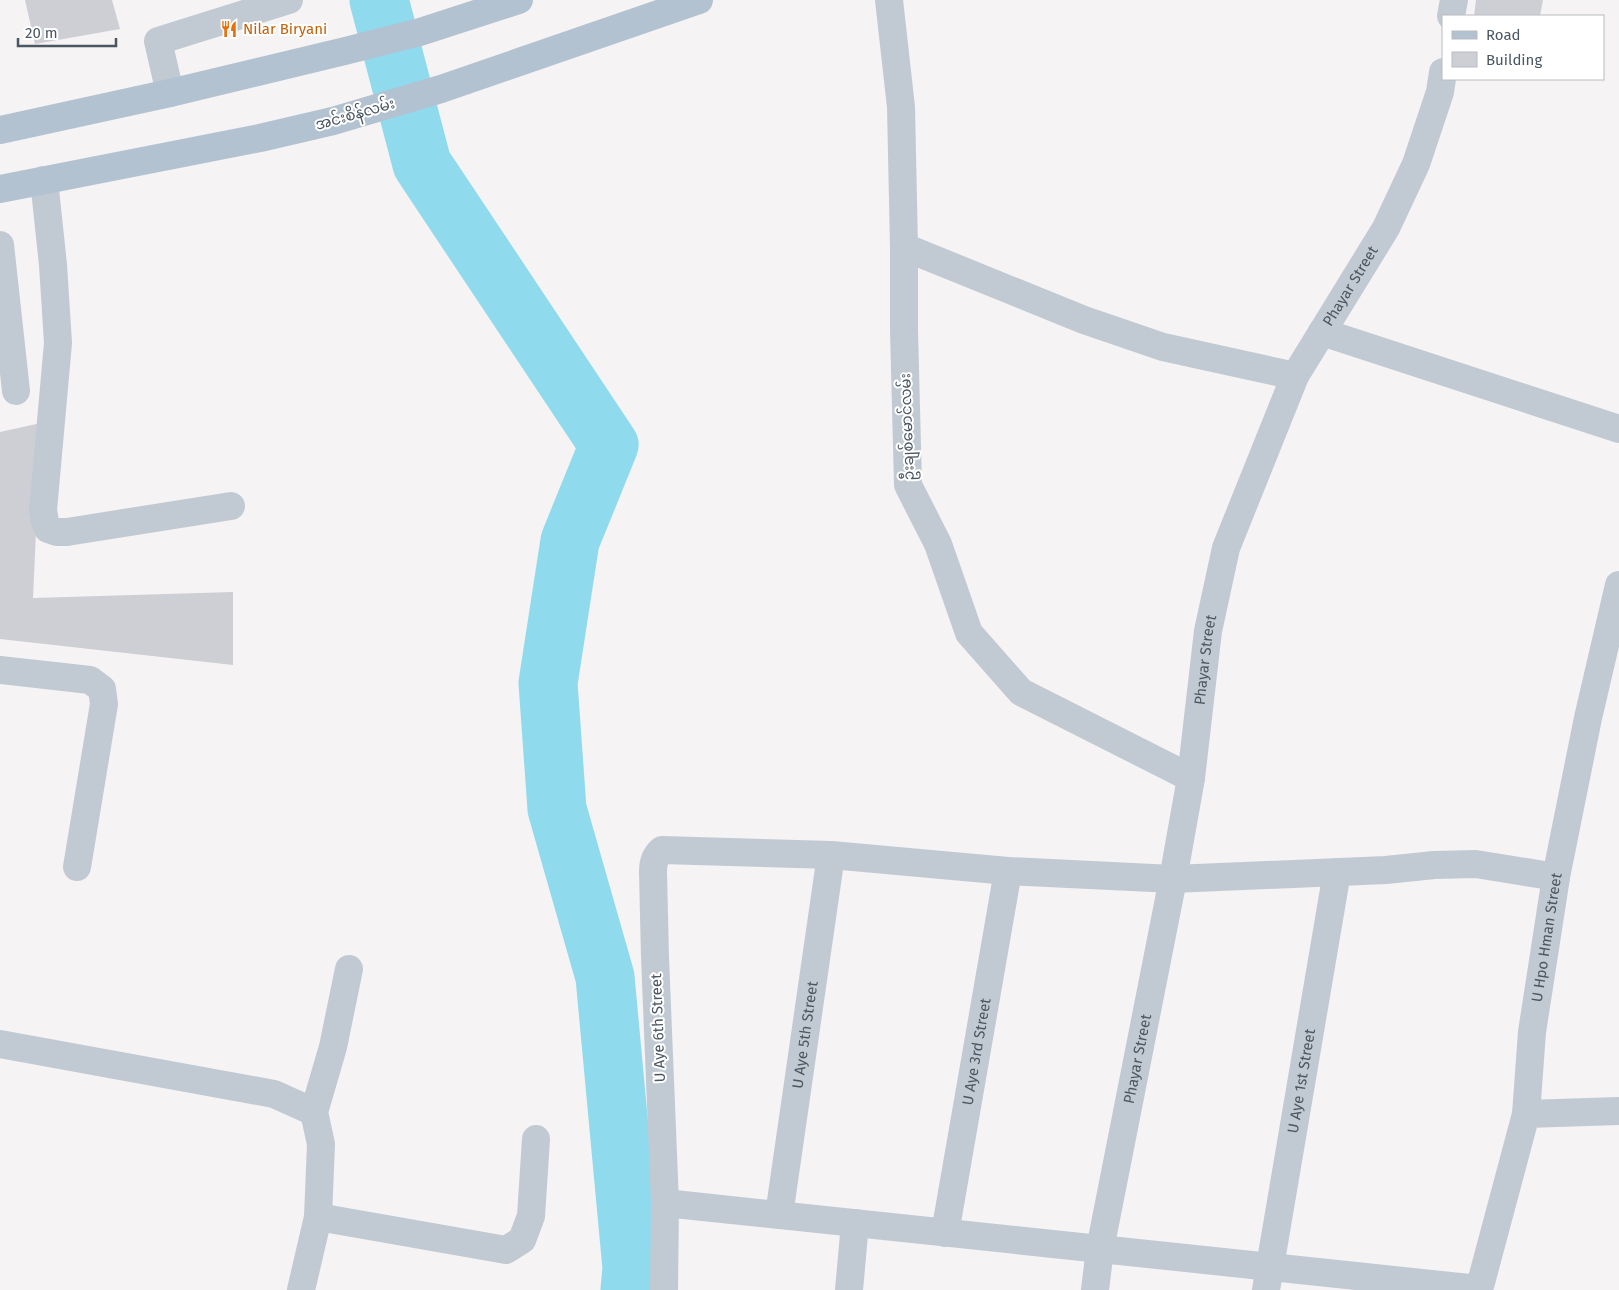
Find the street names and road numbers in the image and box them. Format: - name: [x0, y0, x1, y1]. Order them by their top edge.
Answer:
- street label: အင်းစိန်လမ်း: [313, 93, 398, 137]
- street label: Phayar Street: [1319, 242, 1382, 329]
- street label: ဦးချစ်မောင်လမ်း: [895, 373, 921, 481]
- street label: Phayar Street: [1191, 612, 1220, 706]
- street label: U Hpo Hman Street: [1528, 871, 1566, 1003]
- street label: U Aye 6th Street: [647, 973, 669, 1083]
- street label: U Aye 5th Street: [788, 979, 822, 1090]
- street label: U Aye 3rd Street: [958, 996, 995, 1107]
- street label: Phayar Street: [1120, 1012, 1155, 1105]
- street label: U Aye 1st Street: [1284, 1027, 1319, 1135]

